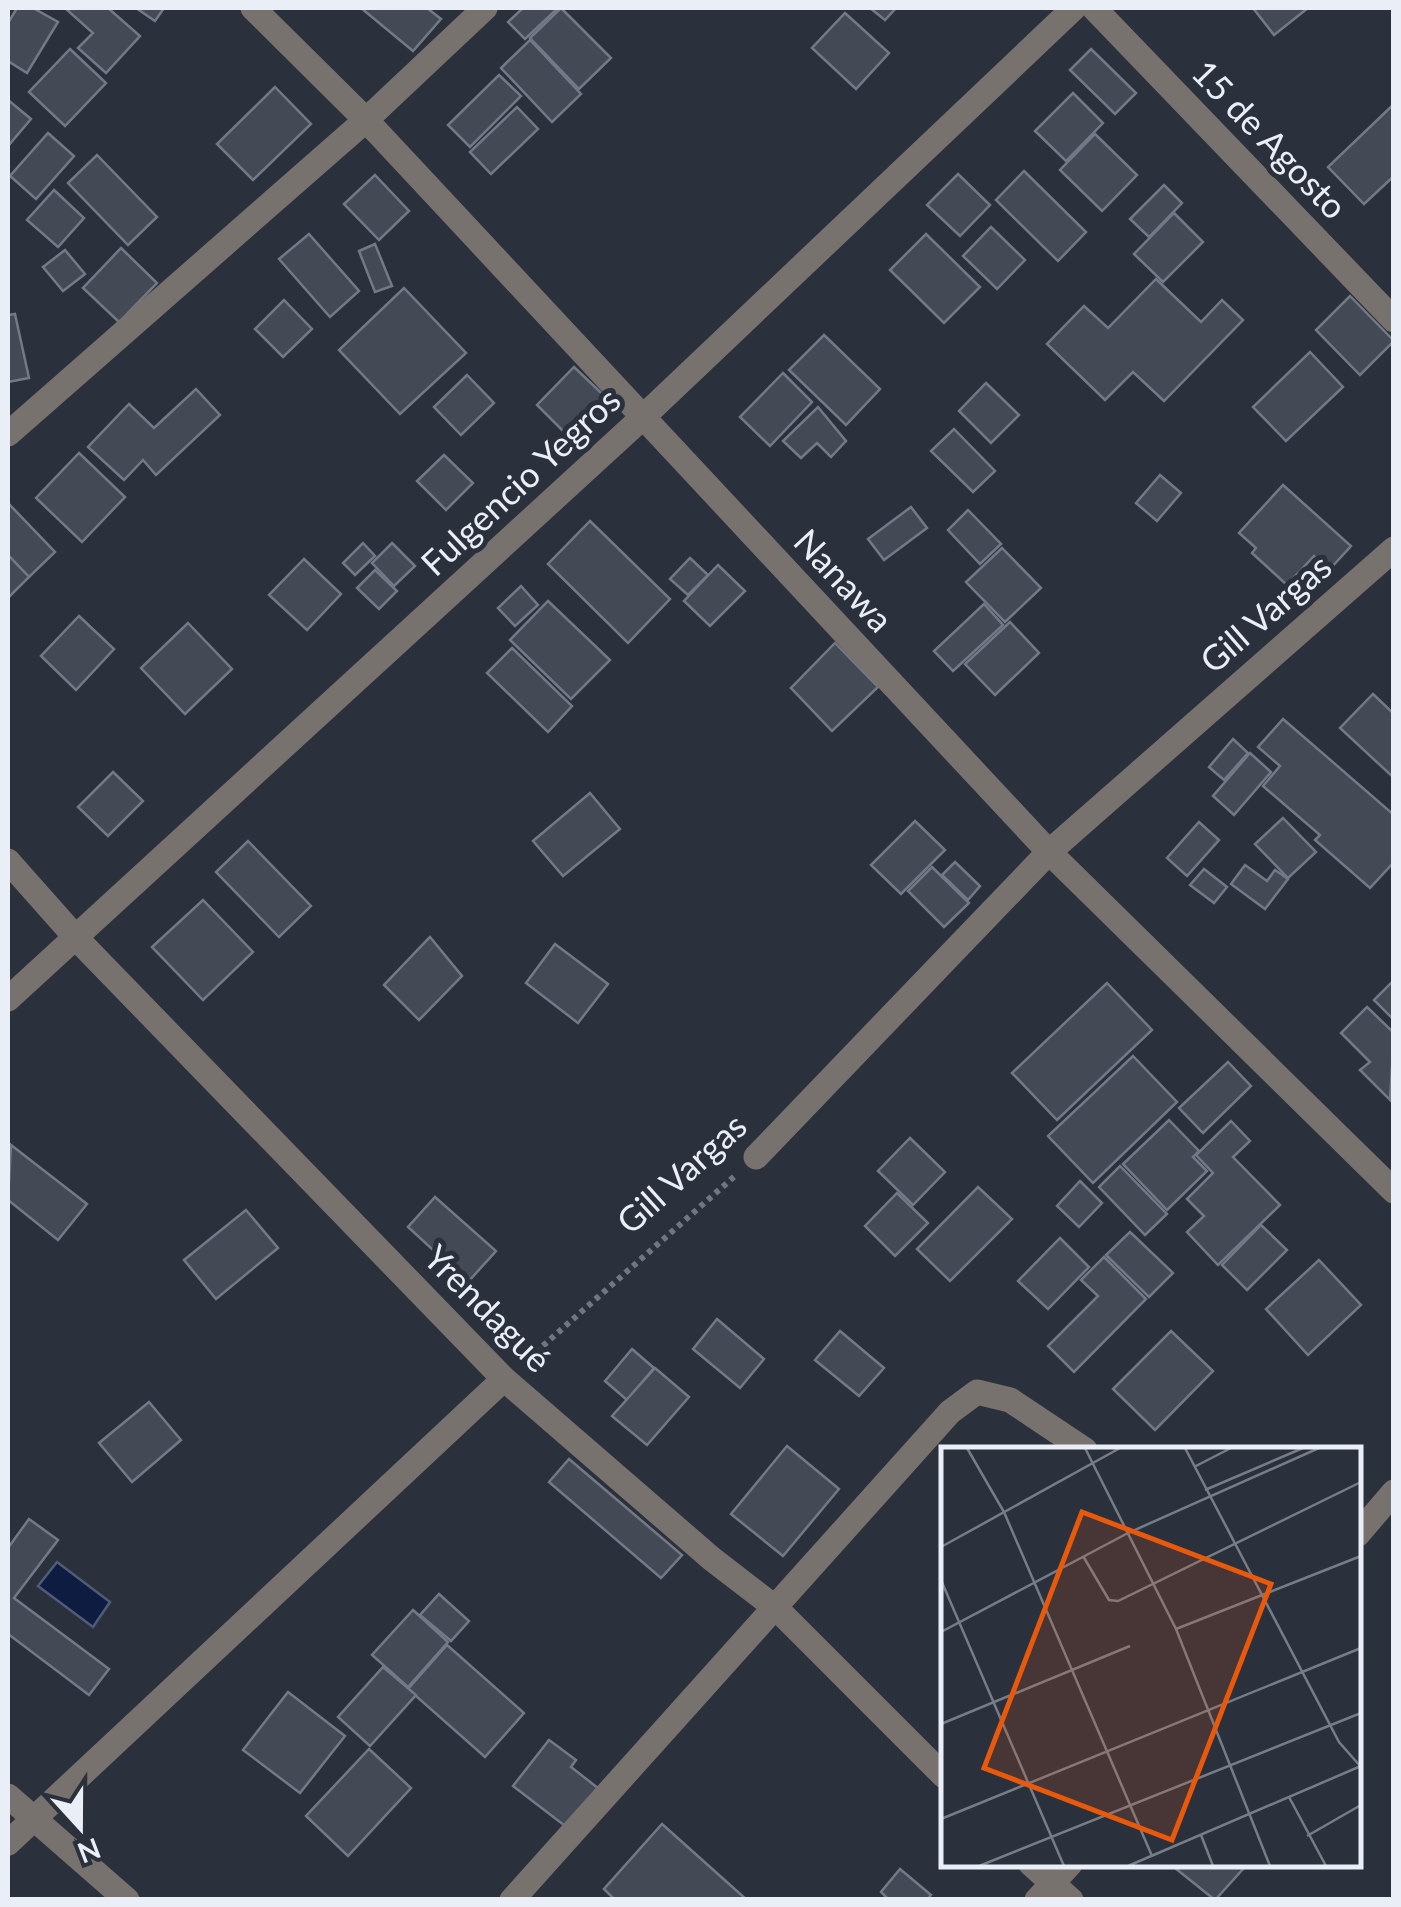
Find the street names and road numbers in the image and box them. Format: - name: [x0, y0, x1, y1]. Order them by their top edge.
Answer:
- street label: 15 de Agosto: [1184, 51, 1357, 227]
- street label: Fulgencio Yegros: [412, 378, 628, 583]
- street label: Nanawa: [786, 520, 902, 640]
- street label: Gill Vargas: [1191, 544, 1339, 681]
- street label: Gill Vargas: [607, 1103, 754, 1242]
- street label: Yrendagué: [416, 1235, 561, 1380]

